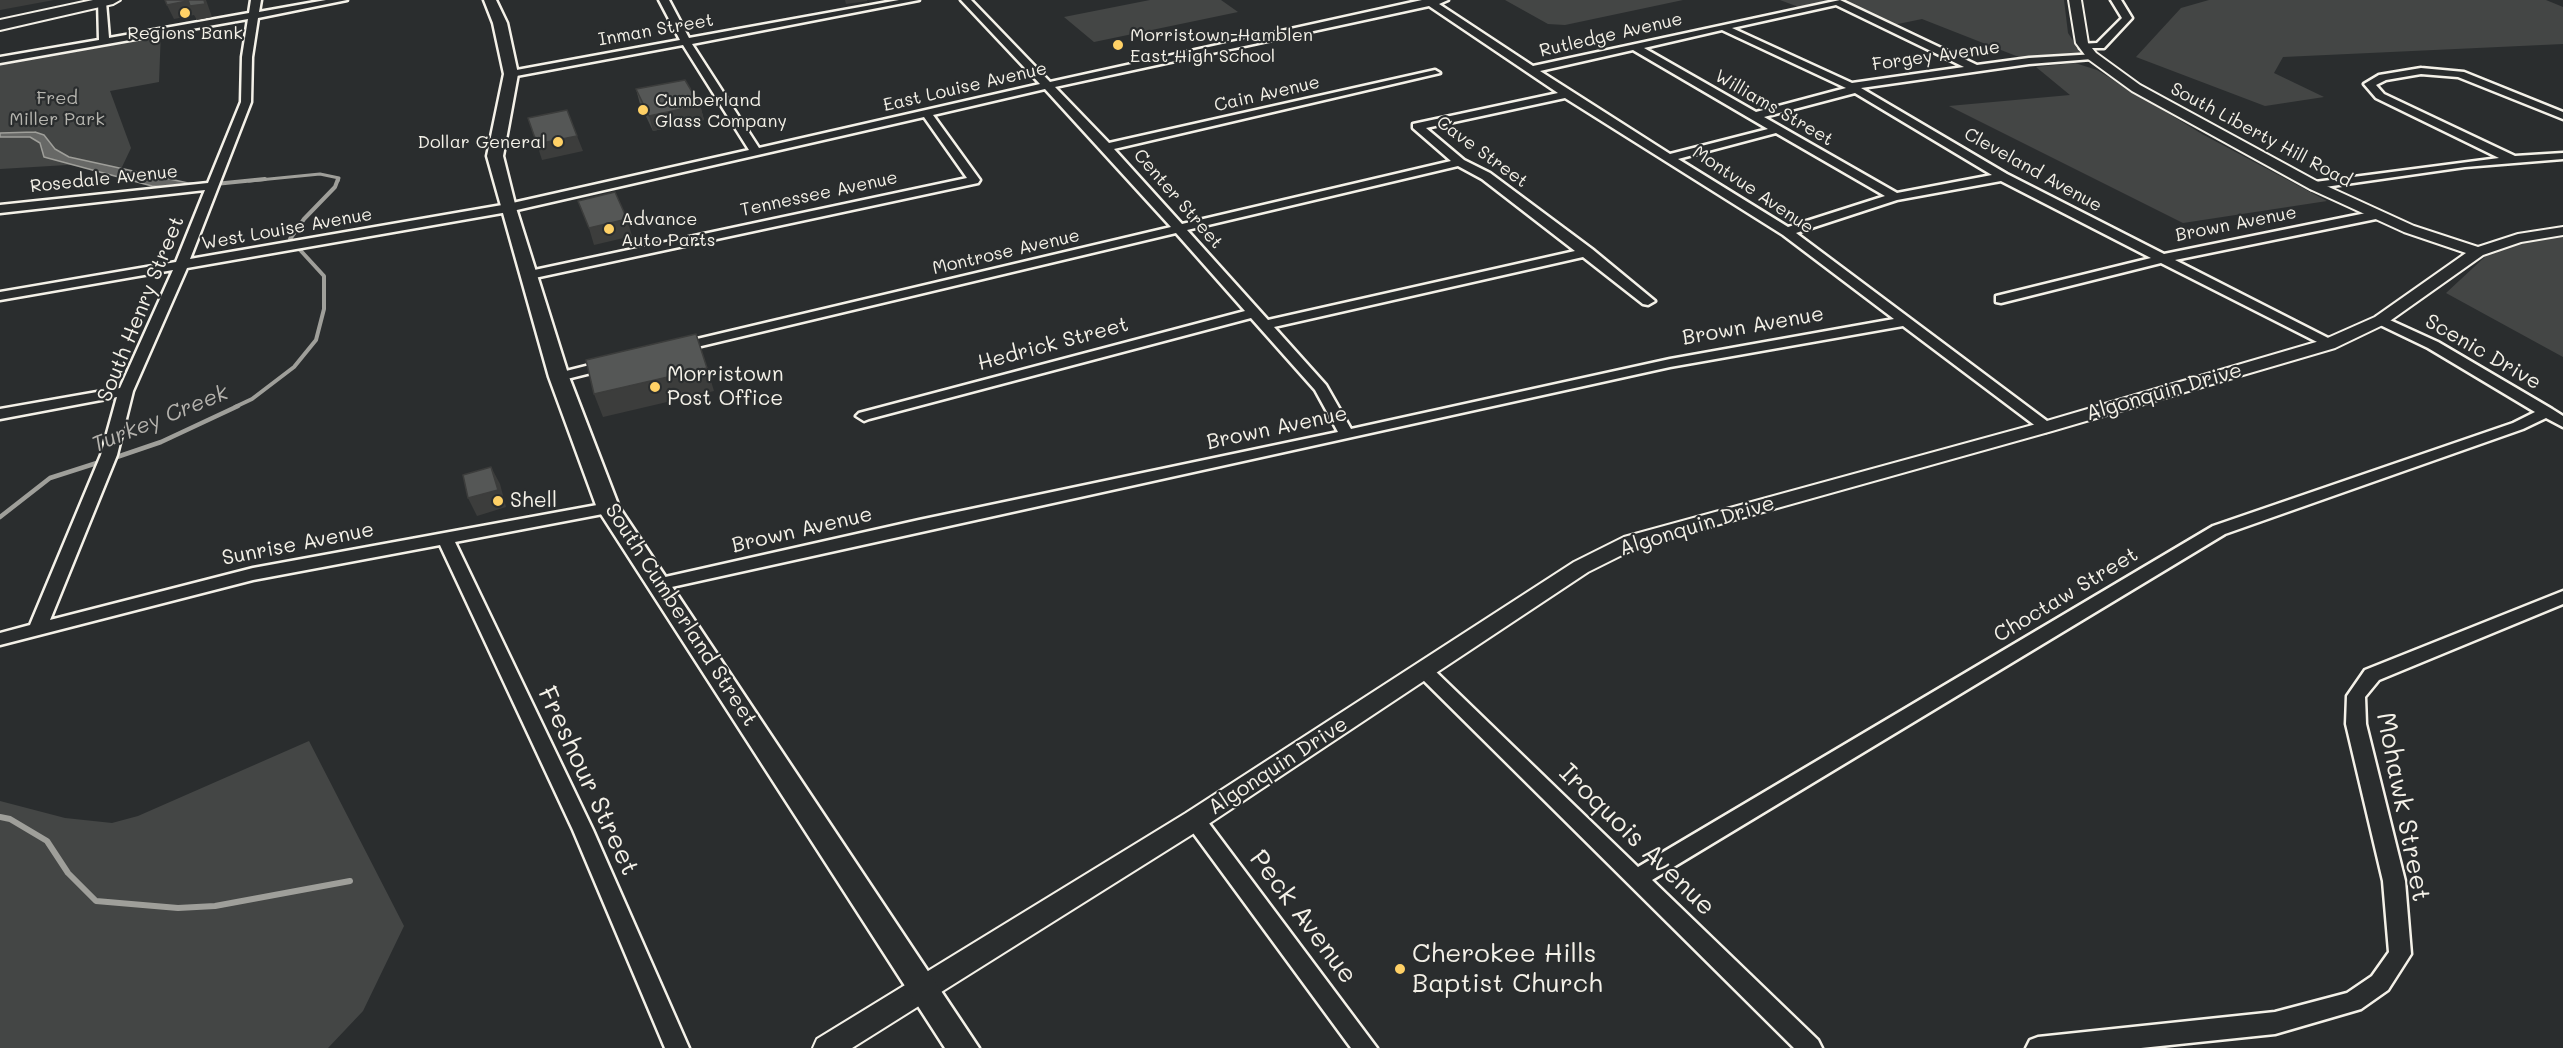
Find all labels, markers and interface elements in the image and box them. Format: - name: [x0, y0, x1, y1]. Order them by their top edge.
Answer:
- marker: Regions Bank: [178, 6, 192, 20]
- street label: Rutledge Avenue: [1537, 8, 1685, 62]
- street label: Inman Street: [597, 9, 715, 51]
- place label: Regions Bank: [127, 22, 243, 44]
- place label: Morristown-Hamblen East High School: [1130, 24, 1313, 66]
- street label: Forgey Avenue: [1871, 36, 2001, 76]
- marker: Morristown-Hamblen East High School: [1111, 38, 1125, 52]
- street label: East Louise Avenue: [881, 58, 1049, 116]
- street label: Williams Street: [1711, 65, 1837, 151]
- street label: Cain Avenue: [1212, 71, 1322, 117]
- street label: South Liberty Hill Road: [2167, 78, 2355, 192]
- park label: Fred Miller Park: [9, 87, 105, 130]
- place label: Cumberland Glass Company: [655, 89, 787, 132]
- marker: Cumberland Glass Company: [636, 103, 650, 117]
- street label: Cave Street: [1432, 112, 1532, 192]
- street label: Cleveland Avenue: [1960, 123, 2106, 217]
- place label: Dollar General: [418, 131, 546, 153]
- marker: Dollar General: [551, 135, 565, 149]
- street label: Montvue Avenue: [1688, 141, 1818, 239]
- street label: Center Street: [1129, 145, 1227, 253]
- street label: Rosedale Avenue: [29, 161, 179, 197]
- street label: Tennessee Avenue: [738, 167, 900, 221]
- street label: Brown Avenue: [2174, 202, 2298, 246]
- street label: West Louise Avenue: [200, 203, 374, 255]
- place label: Advance Auto Parts: [621, 208, 716, 250]
- street label: South Henry Street: [92, 212, 190, 406]
- marker: Advance Auto Parts: [602, 222, 616, 236]
- street label: Montrose Avenue: [930, 225, 1082, 279]
- street label: Brown Avenue: [1680, 301, 1826, 351]
- street label: Scenic Drive: [2420, 309, 2546, 395]
- street label: Hedrick Street: [975, 312, 1131, 376]
- street label: Algonquin Drive: [2083, 358, 2245, 426]
- place label: Morristown Post Office: [667, 362, 784, 412]
- water label: Turkey Creek: [88, 380, 232, 458]
- marker: Morristown Post Office: [648, 380, 662, 394]
- street label: Brown Avenue: [1204, 401, 1350, 455]
- place label: Shell: [510, 488, 557, 514]
- street label: Algonquin Drive: [1616, 490, 1778, 562]
- marker: Shell: [491, 494, 505, 508]
- street label: South Cumberland Street: [599, 499, 763, 731]
- street label: Brown Avenue: [729, 502, 875, 558]
- street label: Sunrise Avenue: [220, 517, 376, 571]
- street label: Choctaw Street: [1989, 542, 2143, 648]
- street label: Freshour Street: [531, 682, 645, 880]
- street label: Mohawk Street: [2369, 710, 2437, 904]
- street label: Algonquin Drive: [1203, 712, 1353, 820]
- street label: Iroquois Avenue: [1552, 758, 1722, 922]
- street label: Peck Avenue: [1243, 844, 1363, 990]
- place label: Cherokee Hills Baptist Church: [1412, 938, 1603, 1000]
- marker: Cherokee Hills Baptist Church: [1393, 962, 1407, 976]

